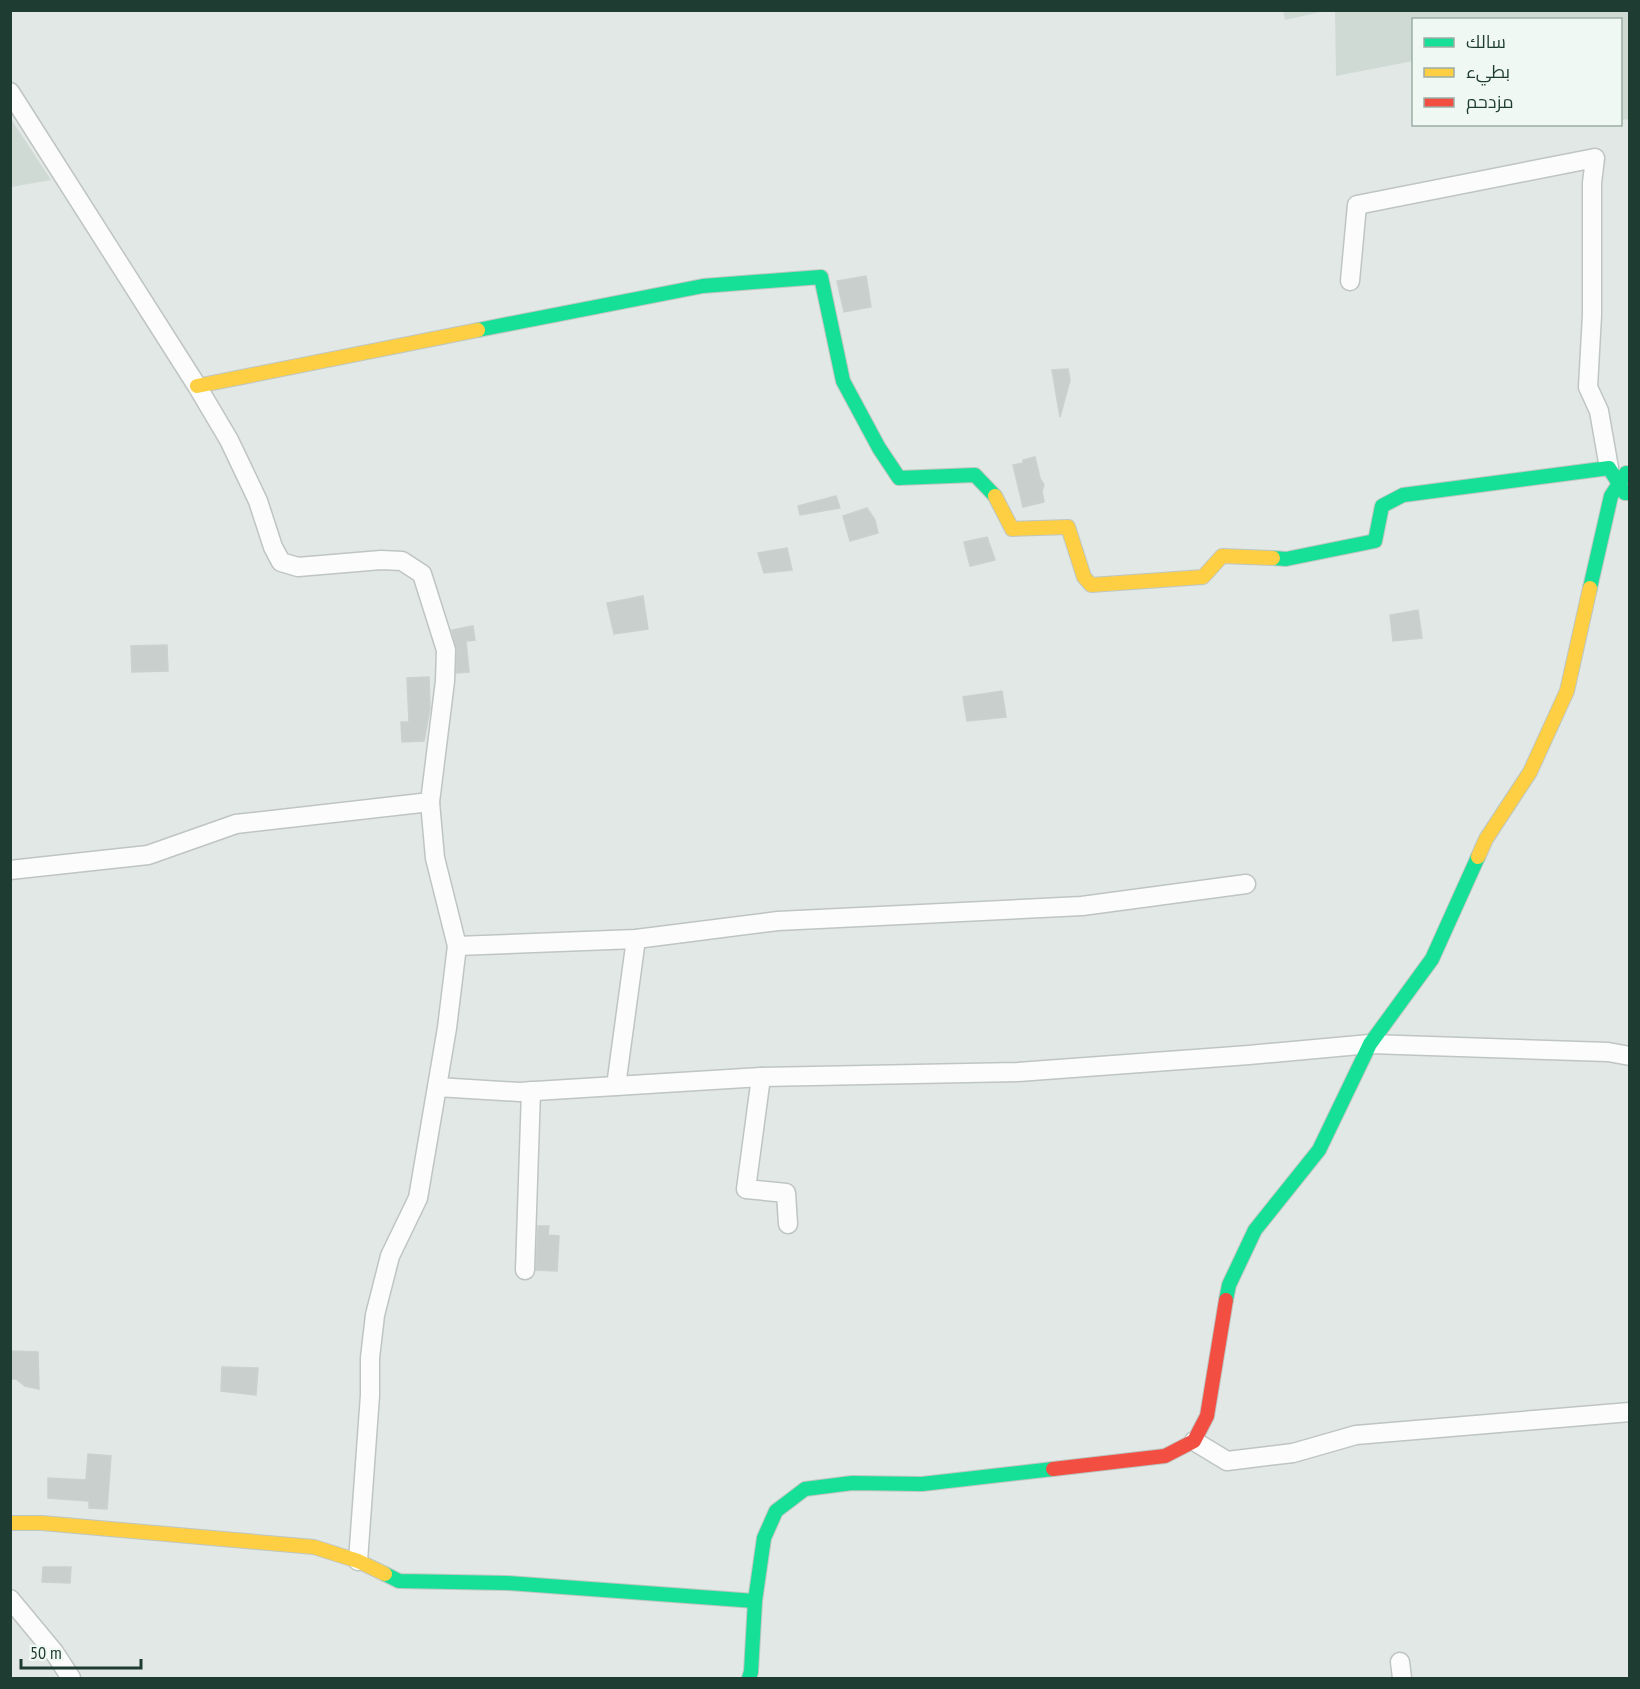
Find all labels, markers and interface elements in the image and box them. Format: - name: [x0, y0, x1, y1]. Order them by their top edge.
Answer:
- legend: [1412, 18, 1622, 126]
- text: سالك: [1466, 30, 1506, 53]
- text: بطيء: [1466, 60, 1510, 86]
- text: مزدحم: [1466, 90, 1514, 114]
- scale bar: [21, 1632, 141, 1670]
- text: 50 m: [30, 1641, 62, 1664]

